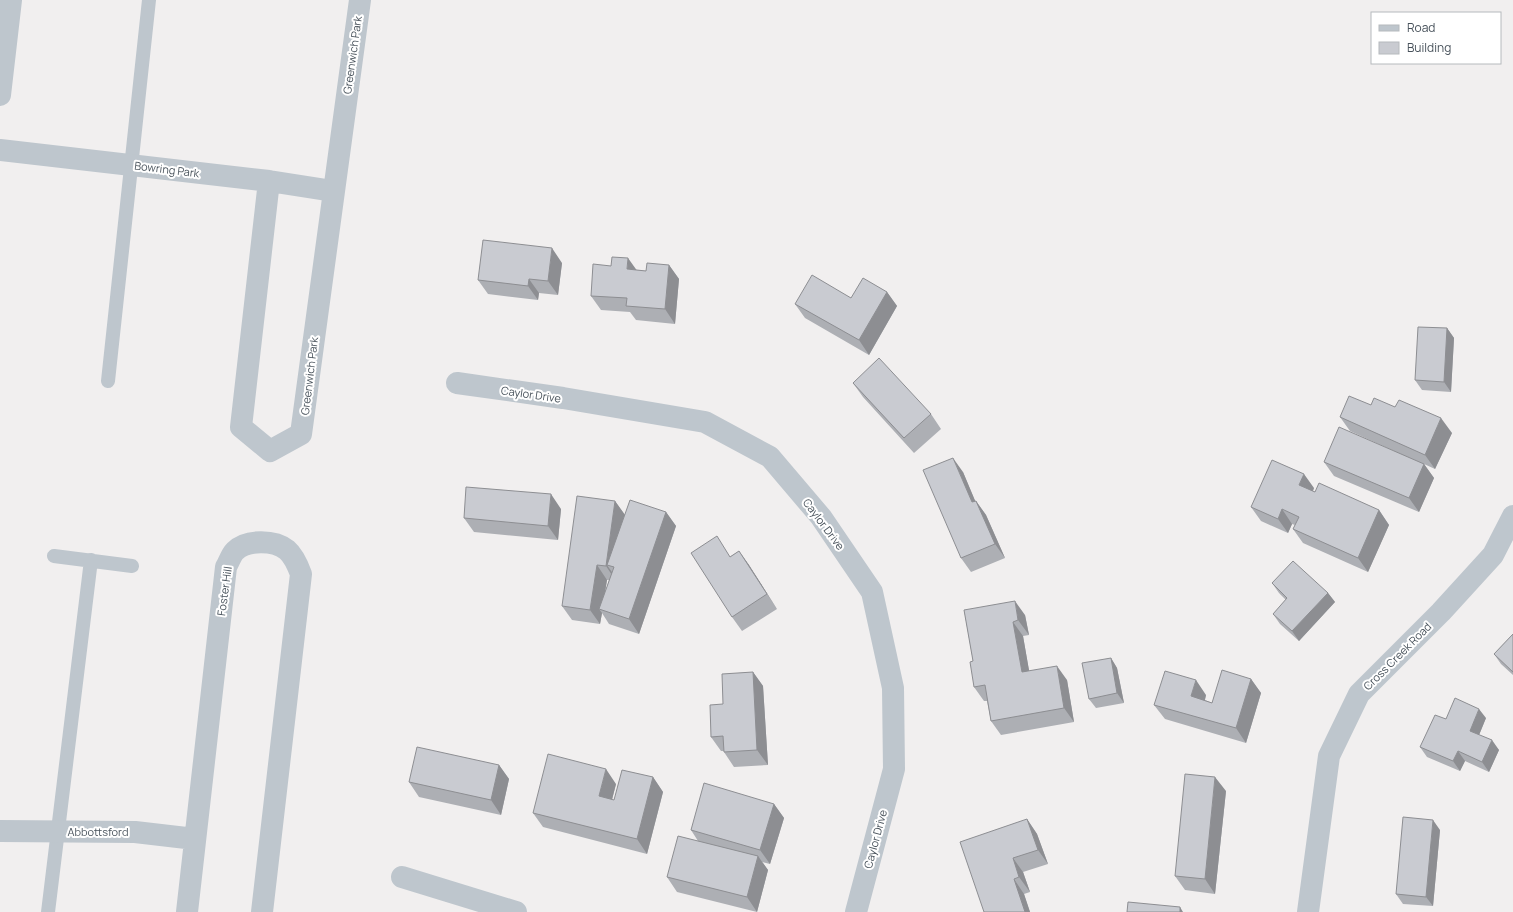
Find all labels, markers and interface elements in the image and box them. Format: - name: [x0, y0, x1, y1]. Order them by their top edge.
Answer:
- legend: [1371, 12, 1501, 64]
- street label: Greenwich Park: [339, 15, 365, 95]
- text: Road: [1407, 19, 1435, 36]
- text: Building: [1407, 39, 1451, 56]
- street label: Bowring Park: [134, 158, 201, 180]
- street label: Greenwich Park: [297, 336, 321, 416]
- street label: Caylor Drive: [500, 382, 563, 406]
- street label: Caylor Drive: [800, 495, 849, 553]
- street label: Foster Hill: [213, 565, 235, 617]
- street label: Cross Creek Road: [1360, 619, 1434, 693]
- street label: Caylor Drive: [860, 807, 890, 870]
- street label: Abbottsford: [68, 824, 129, 839]

